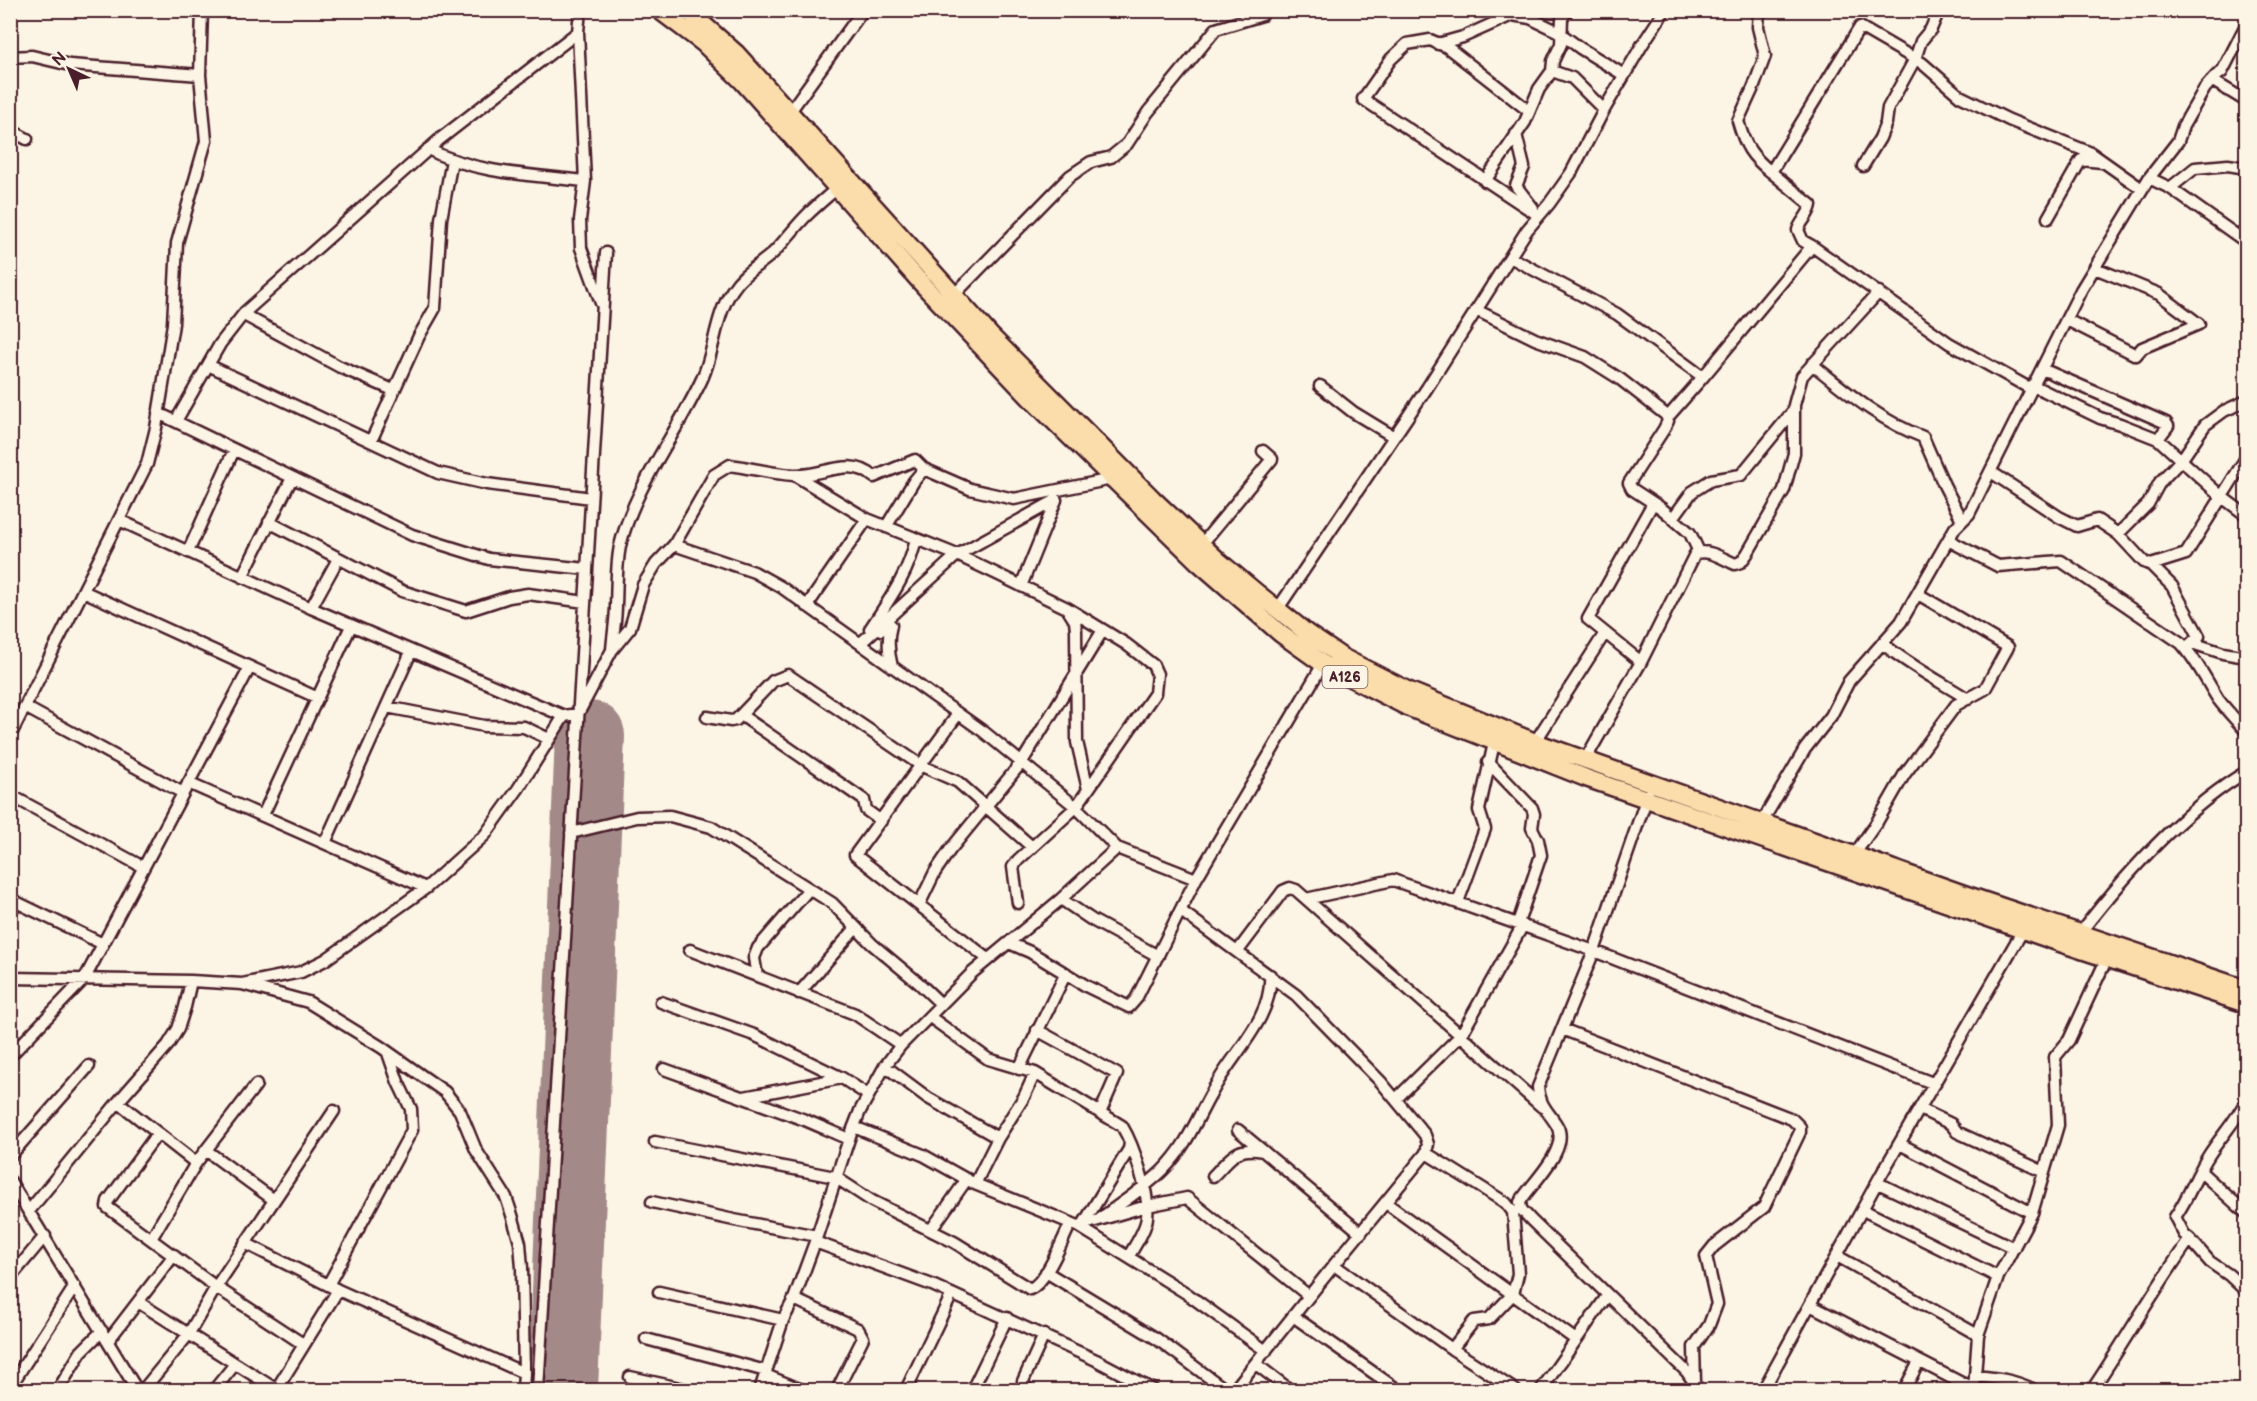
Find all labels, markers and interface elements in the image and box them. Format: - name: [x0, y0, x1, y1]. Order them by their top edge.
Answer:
- north arrow: [39, 39, 99, 99]
- text: N: [49, 48, 71, 70]
- road number: A126: [1322, 666, 1368, 688]

